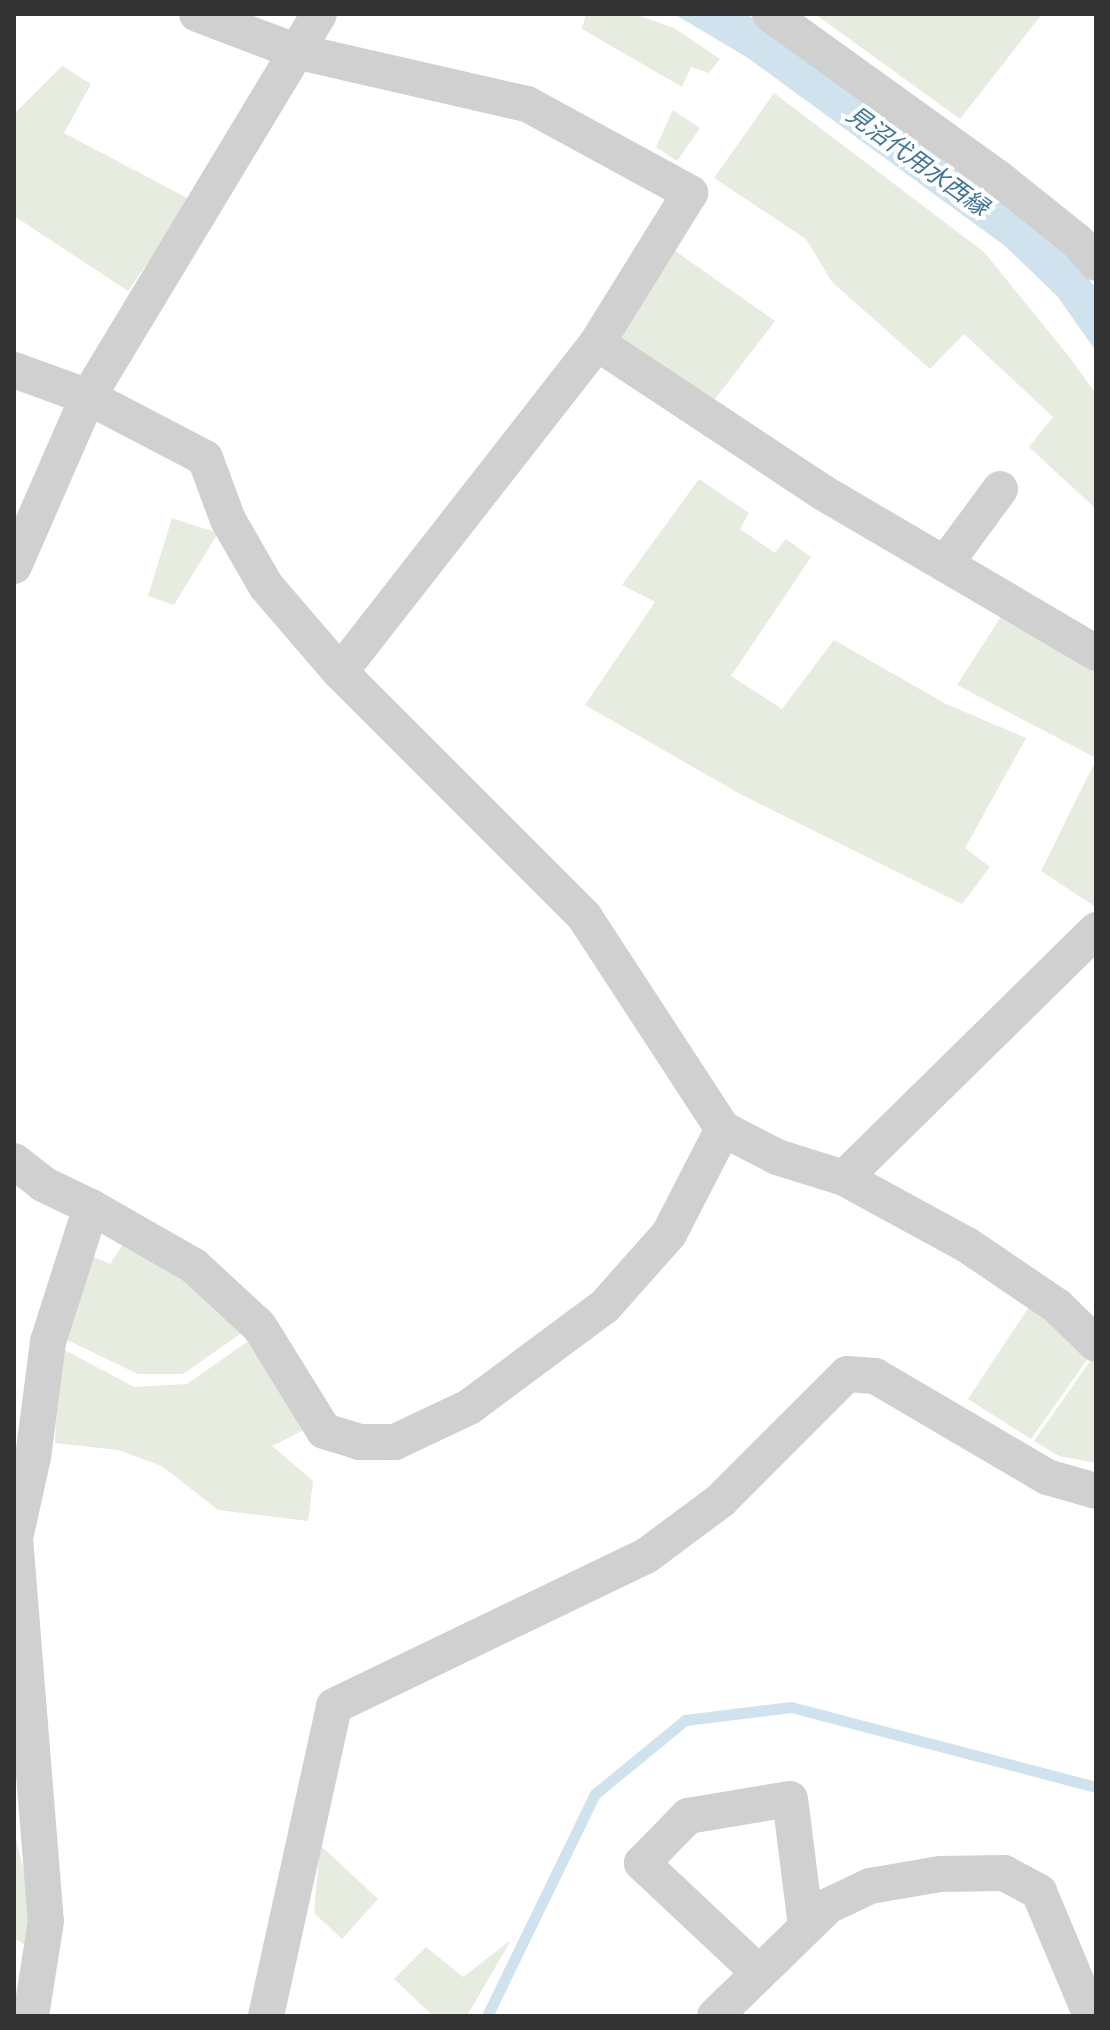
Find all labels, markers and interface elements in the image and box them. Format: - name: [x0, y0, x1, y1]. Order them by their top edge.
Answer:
- water label: 見沼代用水西縁: [842, 99, 994, 221]

